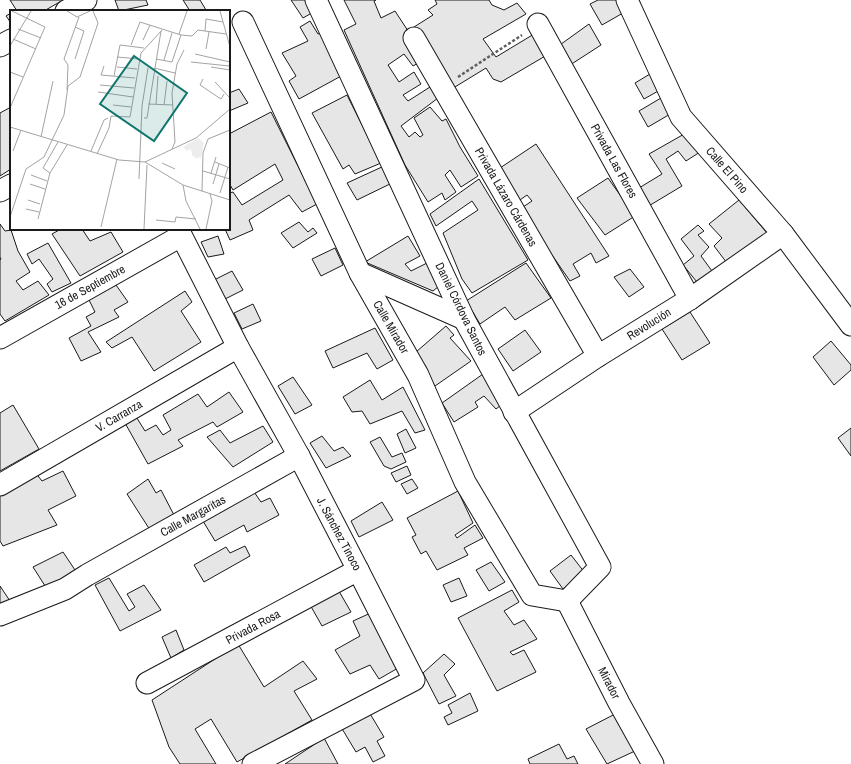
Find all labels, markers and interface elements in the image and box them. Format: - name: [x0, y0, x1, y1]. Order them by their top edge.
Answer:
- inset map: [10, 10, 230, 230]
- street label: Privada Las Flores: [587, 121, 641, 201]
- street label: Calle El Pino: [702, 143, 752, 197]
- street label: Privada Lázaro Cárdenas: [471, 144, 541, 250]
- street label: Daniel Córdova Santos: [432, 260, 491, 358]
- street label: 16 de Septiembre: [52, 261, 128, 313]
- street label: Calle Mirador: [369, 297, 413, 357]
- street label: Revolución: [624, 304, 674, 344]
- street label: V. Carranza: [93, 396, 146, 436]
- street label: Calle Margaritas: [158, 491, 229, 540]
- street label: J. Sánchez Tinoco: [313, 494, 365, 574]
- street label: Privada Rosa: [223, 606, 284, 648]
- street label: Mirador: [594, 664, 624, 702]

